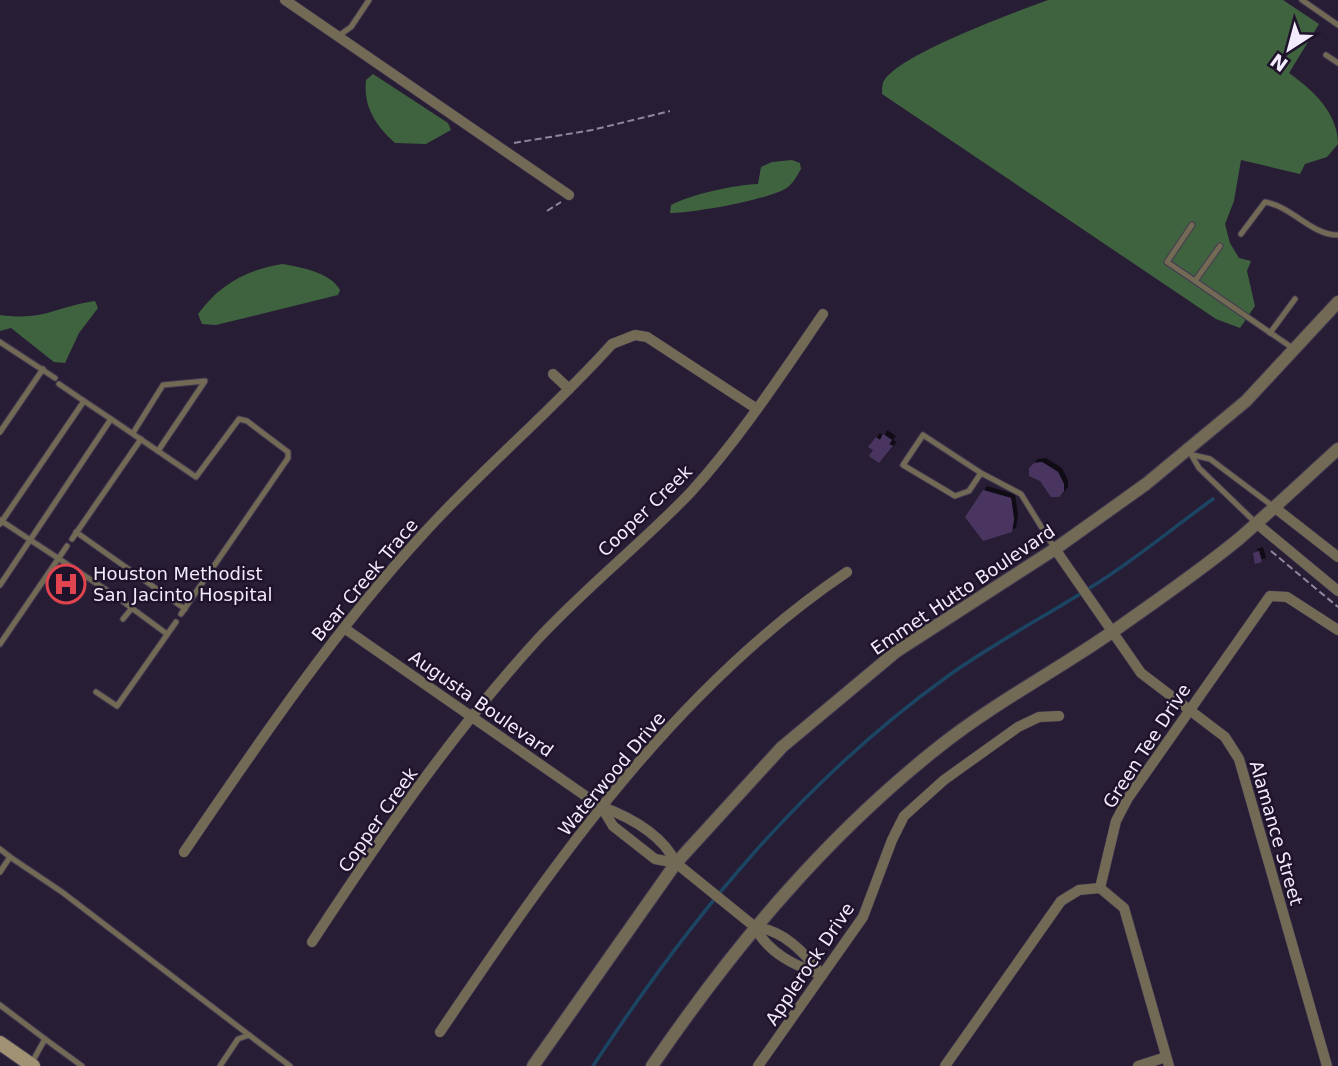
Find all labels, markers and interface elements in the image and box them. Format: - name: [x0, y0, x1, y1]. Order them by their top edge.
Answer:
- north arrow: [1254, 14, 1324, 84]
- text: N: [1266, 49, 1292, 76]
- street label: Cooper Creek: [593, 460, 696, 561]
- street label: Bear Creek Trace: [307, 514, 422, 645]
- street label: Emmet Hutto Boulevard: [867, 520, 1059, 659]
- hospital icon: Houston Methodist San Jacinto Hospital: [45, 563, 87, 605]
- place label: Houston Methodist San Jacinto Hospital: [93, 563, 272, 605]
- street label: Augusta Boulevard: [405, 646, 557, 761]
- street label: Green Tee Drive: [1099, 680, 1195, 812]
- street label: Waterwood Drive: [554, 708, 670, 840]
- street label: Alamance Street: [1246, 758, 1307, 908]
- street label: Copper Creek: [334, 763, 422, 876]
- street label: Applerock Drive: [761, 898, 858, 1029]

